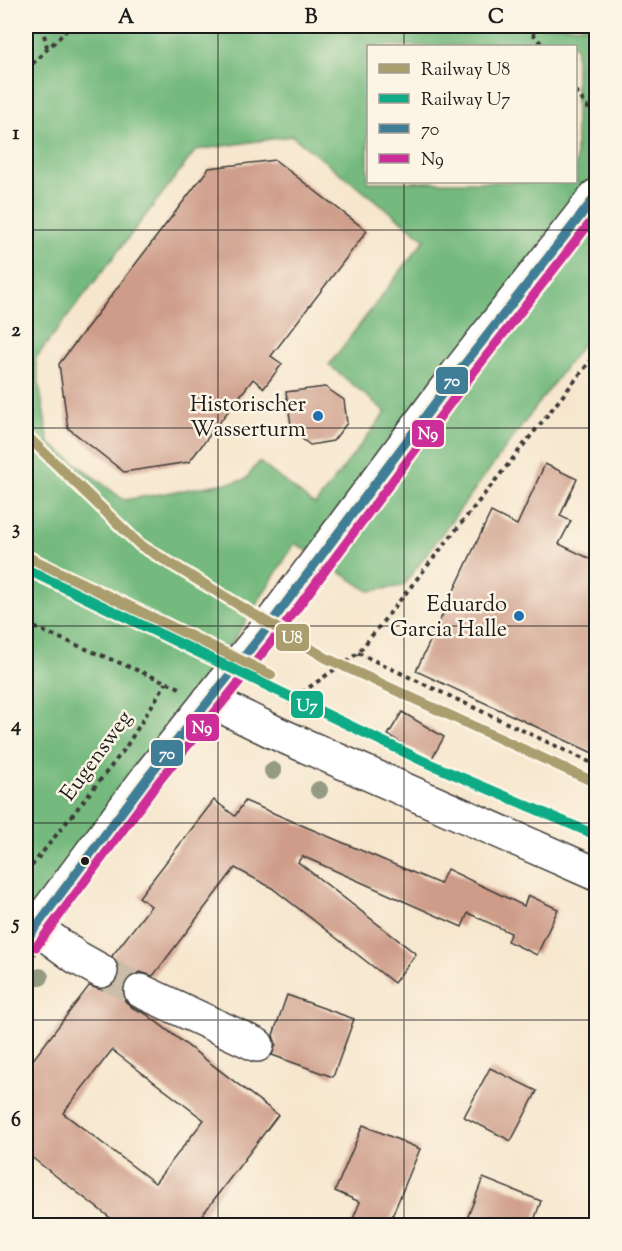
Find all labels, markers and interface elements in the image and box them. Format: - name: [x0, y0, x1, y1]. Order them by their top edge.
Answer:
- text: A: [118, 4, 135, 33]
- text: B: [305, 4, 318, 33]
- text: C: [488, 4, 504, 33]
- legend: [367, 45, 577, 183]
- text: Railway U8: [421, 58, 510, 84]
- text: Railway U7: [421, 88, 510, 114]
- text: 70: [421, 118, 439, 144]
- text: 1: [13, 120, 20, 149]
- text: N9: [421, 148, 444, 174]
- text: 2: [11, 317, 21, 346]
- line badge: 70: [435, 366, 469, 395]
- text: 70: [444, 371, 461, 394]
- place label: Historischer Wasserturm: [190, 390, 306, 447]
- marker: Historischer Wasserturm: [311, 409, 325, 423]
- line badge: N9: [411, 419, 445, 448]
- text: N9: [418, 424, 438, 447]
- text: 3: [12, 515, 20, 544]
- place label: Eduardo Garcia Halle: [390, 590, 507, 647]
- marker: Eduardo Garcia Halle: [512, 609, 526, 623]
- line badge: U8: [275, 623, 310, 652]
- text: U8: [281, 628, 303, 651]
- line badge: U7: [290, 690, 324, 719]
- text: U7: [296, 696, 319, 719]
- street label: Eugensweg: [54, 705, 141, 809]
- text: 4: [10, 712, 21, 741]
- line badge: N9: [185, 713, 220, 742]
- text: N9: [192, 718, 212, 741]
- line badge: 70: [150, 739, 184, 767]
- text: 70: [159, 744, 176, 767]
- unlabelled marker: [79, 855, 91, 867]
- text: 5: [11, 910, 20, 939]
- text: 6: [11, 1107, 21, 1136]

